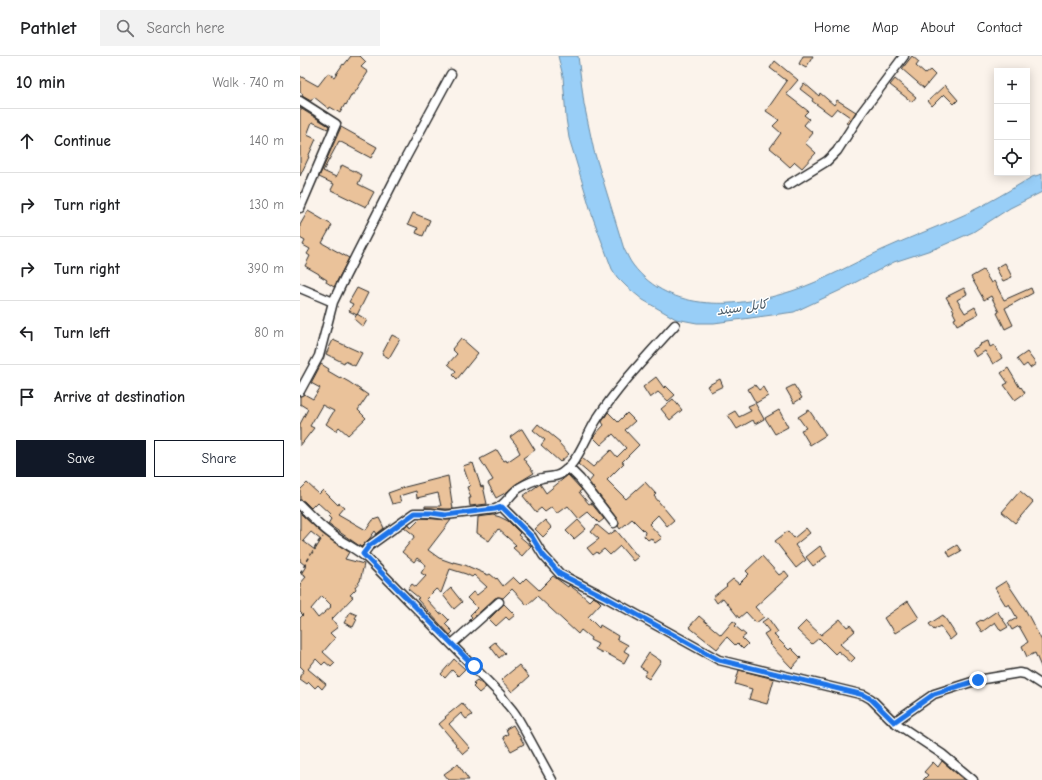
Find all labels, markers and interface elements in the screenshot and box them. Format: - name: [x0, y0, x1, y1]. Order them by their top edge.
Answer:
- search box: [100, 10, 380, 46]
- text: Pathlet: [20, 17, 76, 39]
- icon: search: [114, 17, 136, 39]
- text: Search here: [146, 19, 225, 37]
- text: Home: [814, 19, 850, 36]
- text: Map: [872, 19, 898, 36]
- text: About: [920, 19, 955, 36]
- text: Contact: [977, 19, 1022, 36]
- map controls: [994, 68, 1030, 176]
- button: +: [994, 68, 1030, 104]
- text: 10 min: [16, 73, 65, 92]
- text: Walk · 740 m: [212, 75, 284, 90]
- button: −: [994, 104, 1030, 140]
- icon: ahead: [16, 130, 38, 152]
- text: Continue: [54, 132, 111, 150]
- text: 140 m: [250, 133, 284, 148]
- button: locate: [994, 140, 1030, 176]
- icon: right: [16, 194, 38, 216]
- text: Turn right: [54, 196, 120, 214]
- text: 130 m: [249, 197, 284, 212]
- icon: right: [16, 258, 38, 280]
- text: Turn right: [54, 260, 120, 278]
- text: 390 m: [248, 261, 284, 276]
- water label: کابل سيند: [716, 296, 771, 319]
- icon: left: [16, 322, 38, 344]
- text: Turn left: [54, 324, 110, 342]
- text: 80 m: [254, 325, 284, 340]
- icon: arrive: [16, 386, 38, 408]
- text: Arrive at destination: [54, 388, 185, 406]
- button: Save: [16, 440, 146, 477]
- button: Share: [154, 440, 284, 477]
- route start: [465, 657, 483, 675]
- route end: [969, 671, 987, 689]

